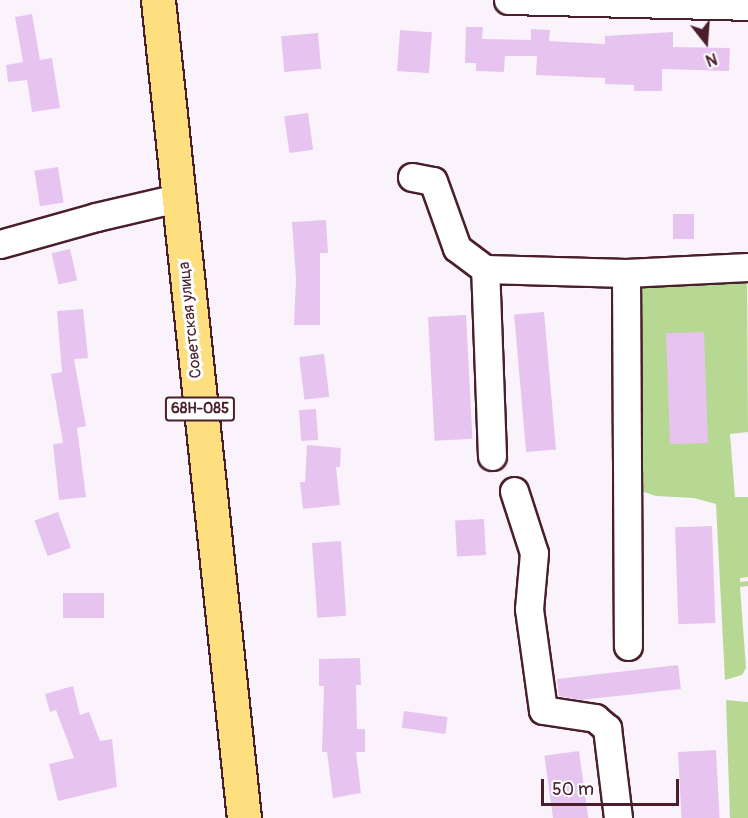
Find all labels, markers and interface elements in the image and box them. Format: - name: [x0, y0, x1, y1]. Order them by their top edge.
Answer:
- north arrow: [676, 12, 736, 72]
- text: N: [703, 48, 719, 70]
- street label: Советская улица: [174, 261, 206, 379]
- road number: 68Н-085: [164, 397, 236, 421]
- scale bar: [544, 767, 682, 805]
- text: 50 m: [552, 778, 594, 801]

